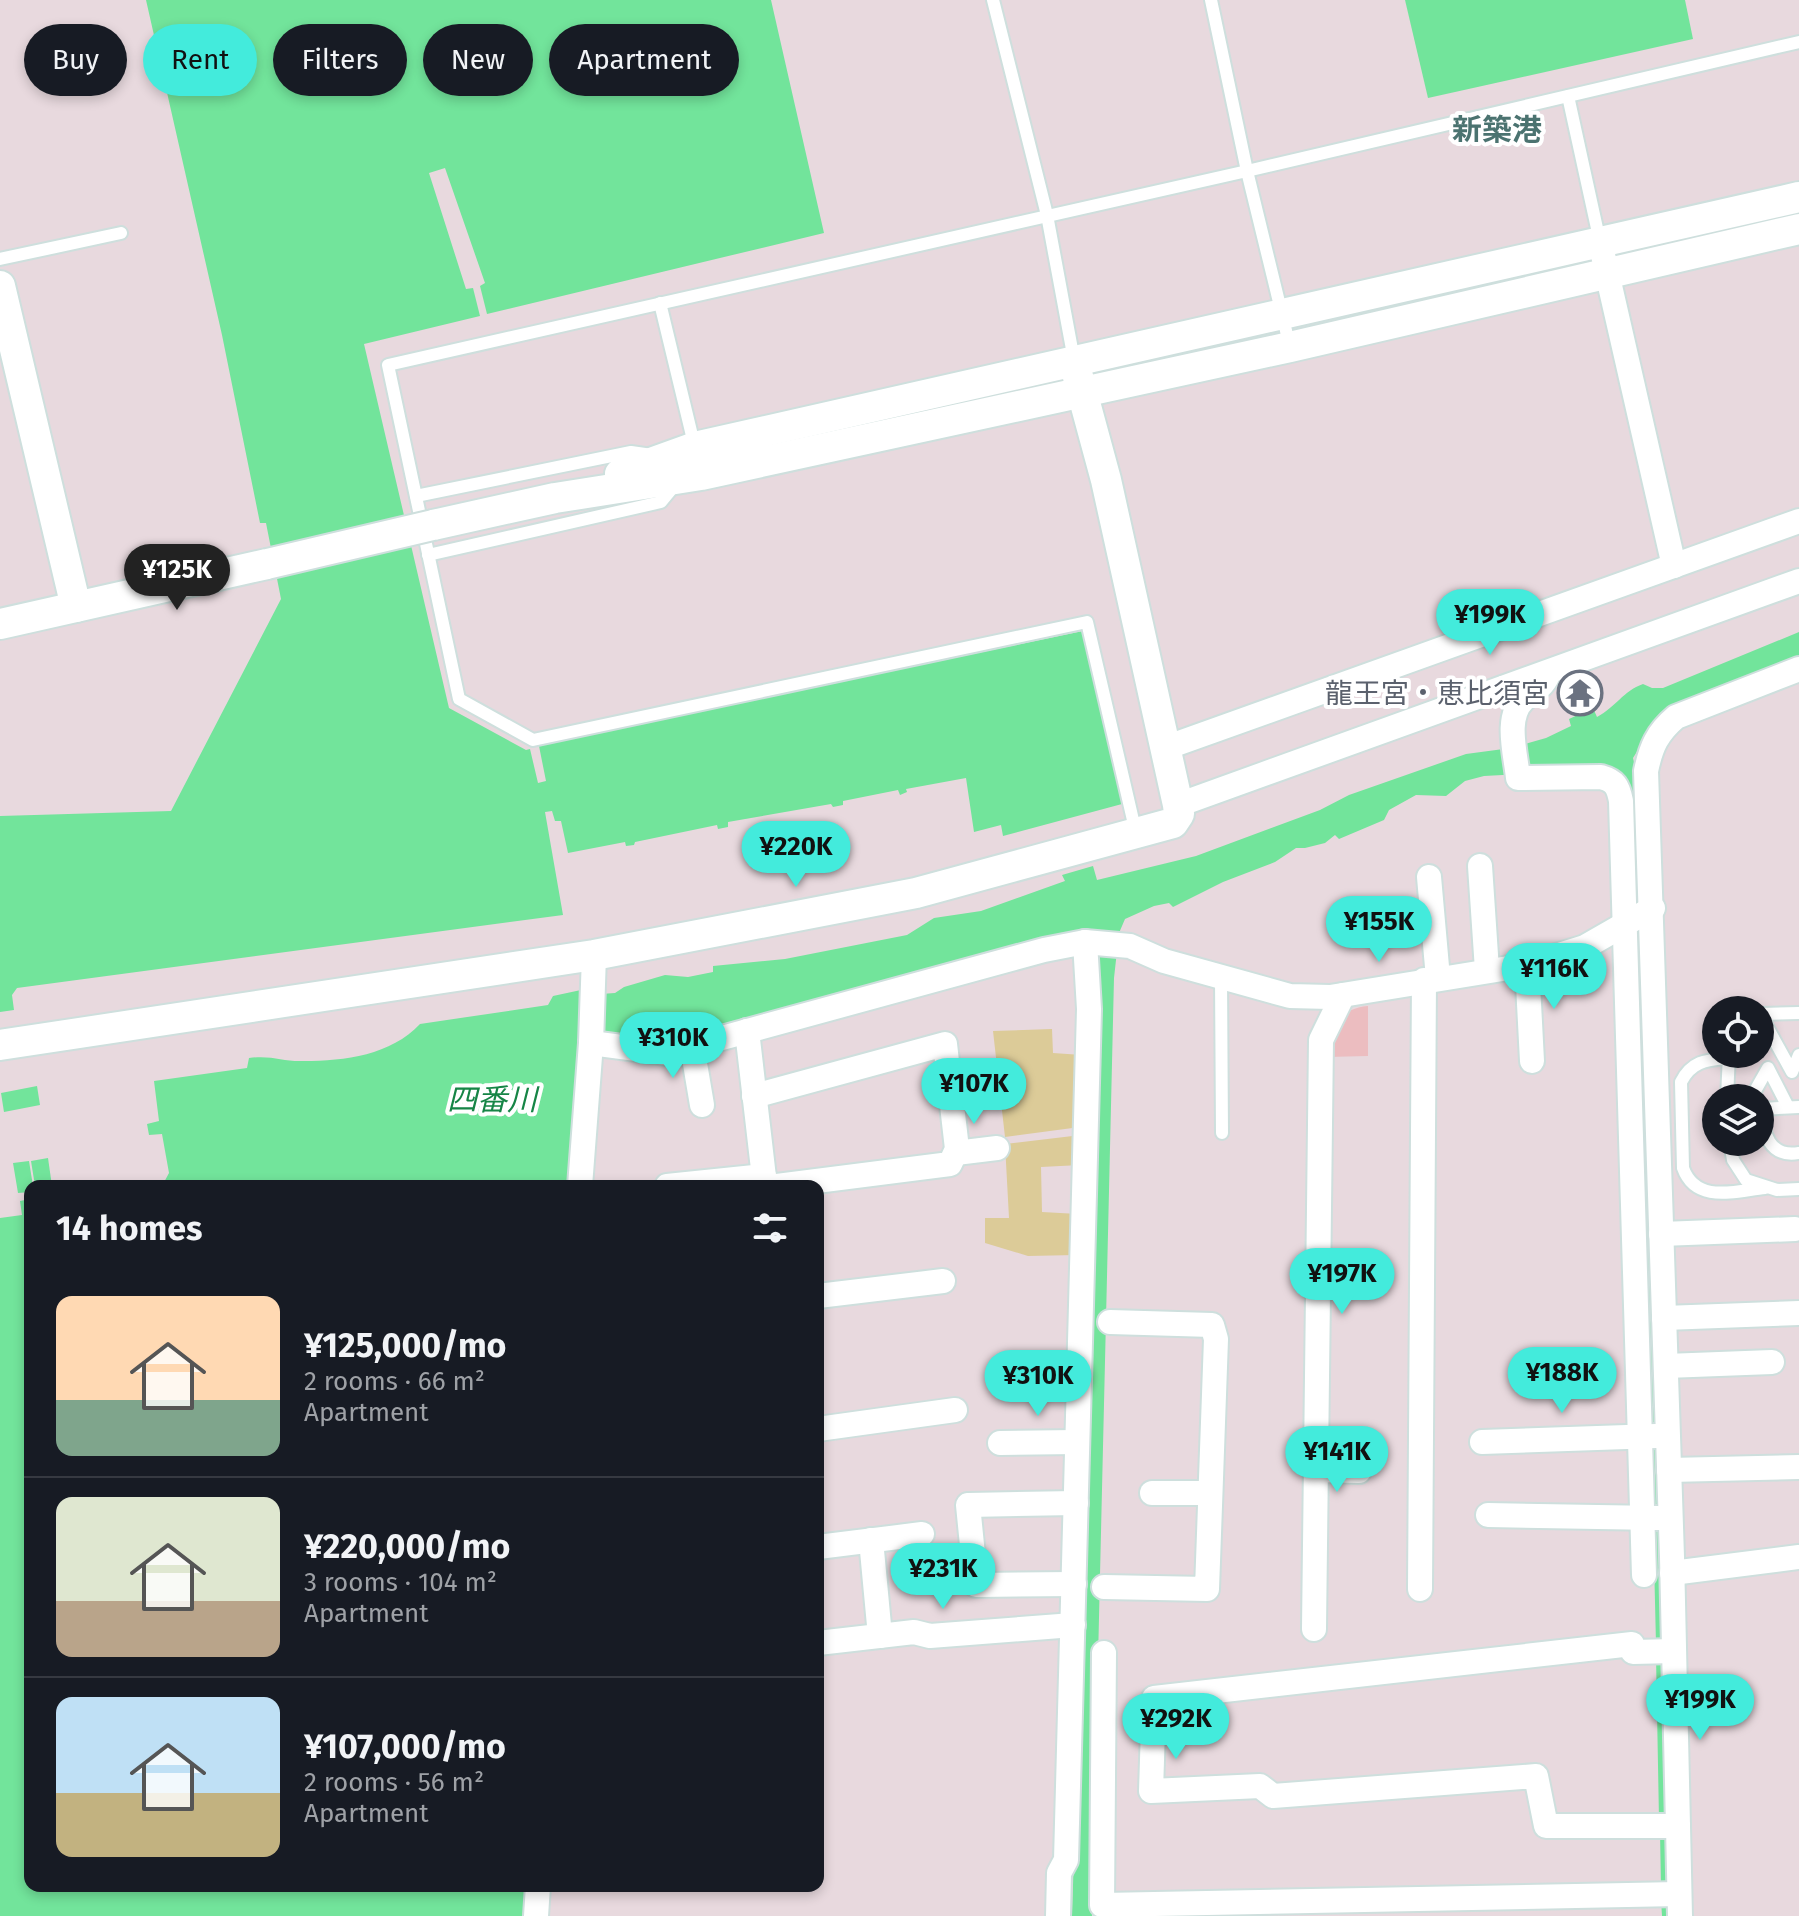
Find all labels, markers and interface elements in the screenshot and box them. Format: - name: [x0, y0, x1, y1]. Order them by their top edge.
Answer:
- chip: Buy: [24, 24, 127, 96]
- chip: Rent: [143, 24, 257, 96]
- chip: Filters: [273, 24, 407, 96]
- chip: New: [423, 24, 533, 96]
- chip: Apartment: [549, 24, 739, 96]
- district label: 新築港: [1452, 112, 1542, 148]
- pin: ¥125K: [121, 544, 233, 612]
- text: ¥125K: [142, 554, 212, 585]
- pin: ¥199K: [1434, 589, 1546, 657]
- text: ¥199K: [1454, 599, 1526, 630]
- temple icon: 龍王宮・恵比須宮: [1556, 669, 1604, 717]
- place label: 龍王宮・恵比須宮: [1325, 677, 1549, 710]
- pin: ¥220K: [740, 821, 852, 889]
- text: ¥220K: [760, 831, 832, 862]
- pin: ¥155K: [1323, 896, 1435, 964]
- text: ¥155K: [1344, 906, 1414, 937]
- pin: ¥116K: [1498, 943, 1610, 1011]
- text: ¥116K: [1520, 953, 1588, 984]
- map controls: [1702, 996, 1774, 1156]
- button: locate: [1702, 996, 1774, 1068]
- pin: ¥310K: [617, 1012, 729, 1080]
- text: ¥310K: [637, 1022, 709, 1053]
- pin: ¥107K: [918, 1058, 1030, 1126]
- text: ¥107K: [939, 1068, 1009, 1099]
- water label: 四番川: [447, 1082, 540, 1118]
- button: layers: [1702, 1084, 1774, 1156]
- icon: filters: [748, 1206, 792, 1250]
- text: 14 homes: [56, 1208, 202, 1249]
- pin: ¥197K: [1286, 1248, 1398, 1316]
- text: ¥197K: [1308, 1258, 1376, 1289]
- text: ¥125,000/mo: [304, 1325, 506, 1366]
- icon: home: [120, 1328, 216, 1424]
- pin: ¥188K: [1506, 1347, 1618, 1415]
- pin: ¥310K: [982, 1350, 1094, 1418]
- text: ¥188K: [1526, 1357, 1598, 1388]
- text: ¥310K: [1002, 1360, 1074, 1391]
- text: 2 rooms · 66 m²: [304, 1366, 485, 1397]
- text: Apartment: [304, 1397, 429, 1428]
- pin: ¥141K: [1281, 1426, 1393, 1494]
- text: ¥141K: [1303, 1436, 1371, 1467]
- text: ¥220,000/mo: [304, 1526, 510, 1567]
- icon: home: [120, 1529, 216, 1625]
- pin: ¥231K: [887, 1543, 999, 1611]
- text: ¥231K: [908, 1553, 978, 1584]
- text: 3 rooms · 104 m²: [304, 1567, 497, 1598]
- text: Apartment: [304, 1598, 429, 1629]
- pin: ¥199K: [1644, 1674, 1756, 1742]
- text: ¥199K: [1664, 1684, 1736, 1715]
- pin: ¥292K: [1120, 1693, 1232, 1761]
- text: ¥292K: [1140, 1703, 1212, 1734]
- text: ¥107,000/mo: [304, 1726, 506, 1767]
- icon: home: [120, 1729, 216, 1825]
- text: 2 rooms · 56 m²: [304, 1767, 484, 1798]
- text: Apartment: [304, 1798, 429, 1829]

